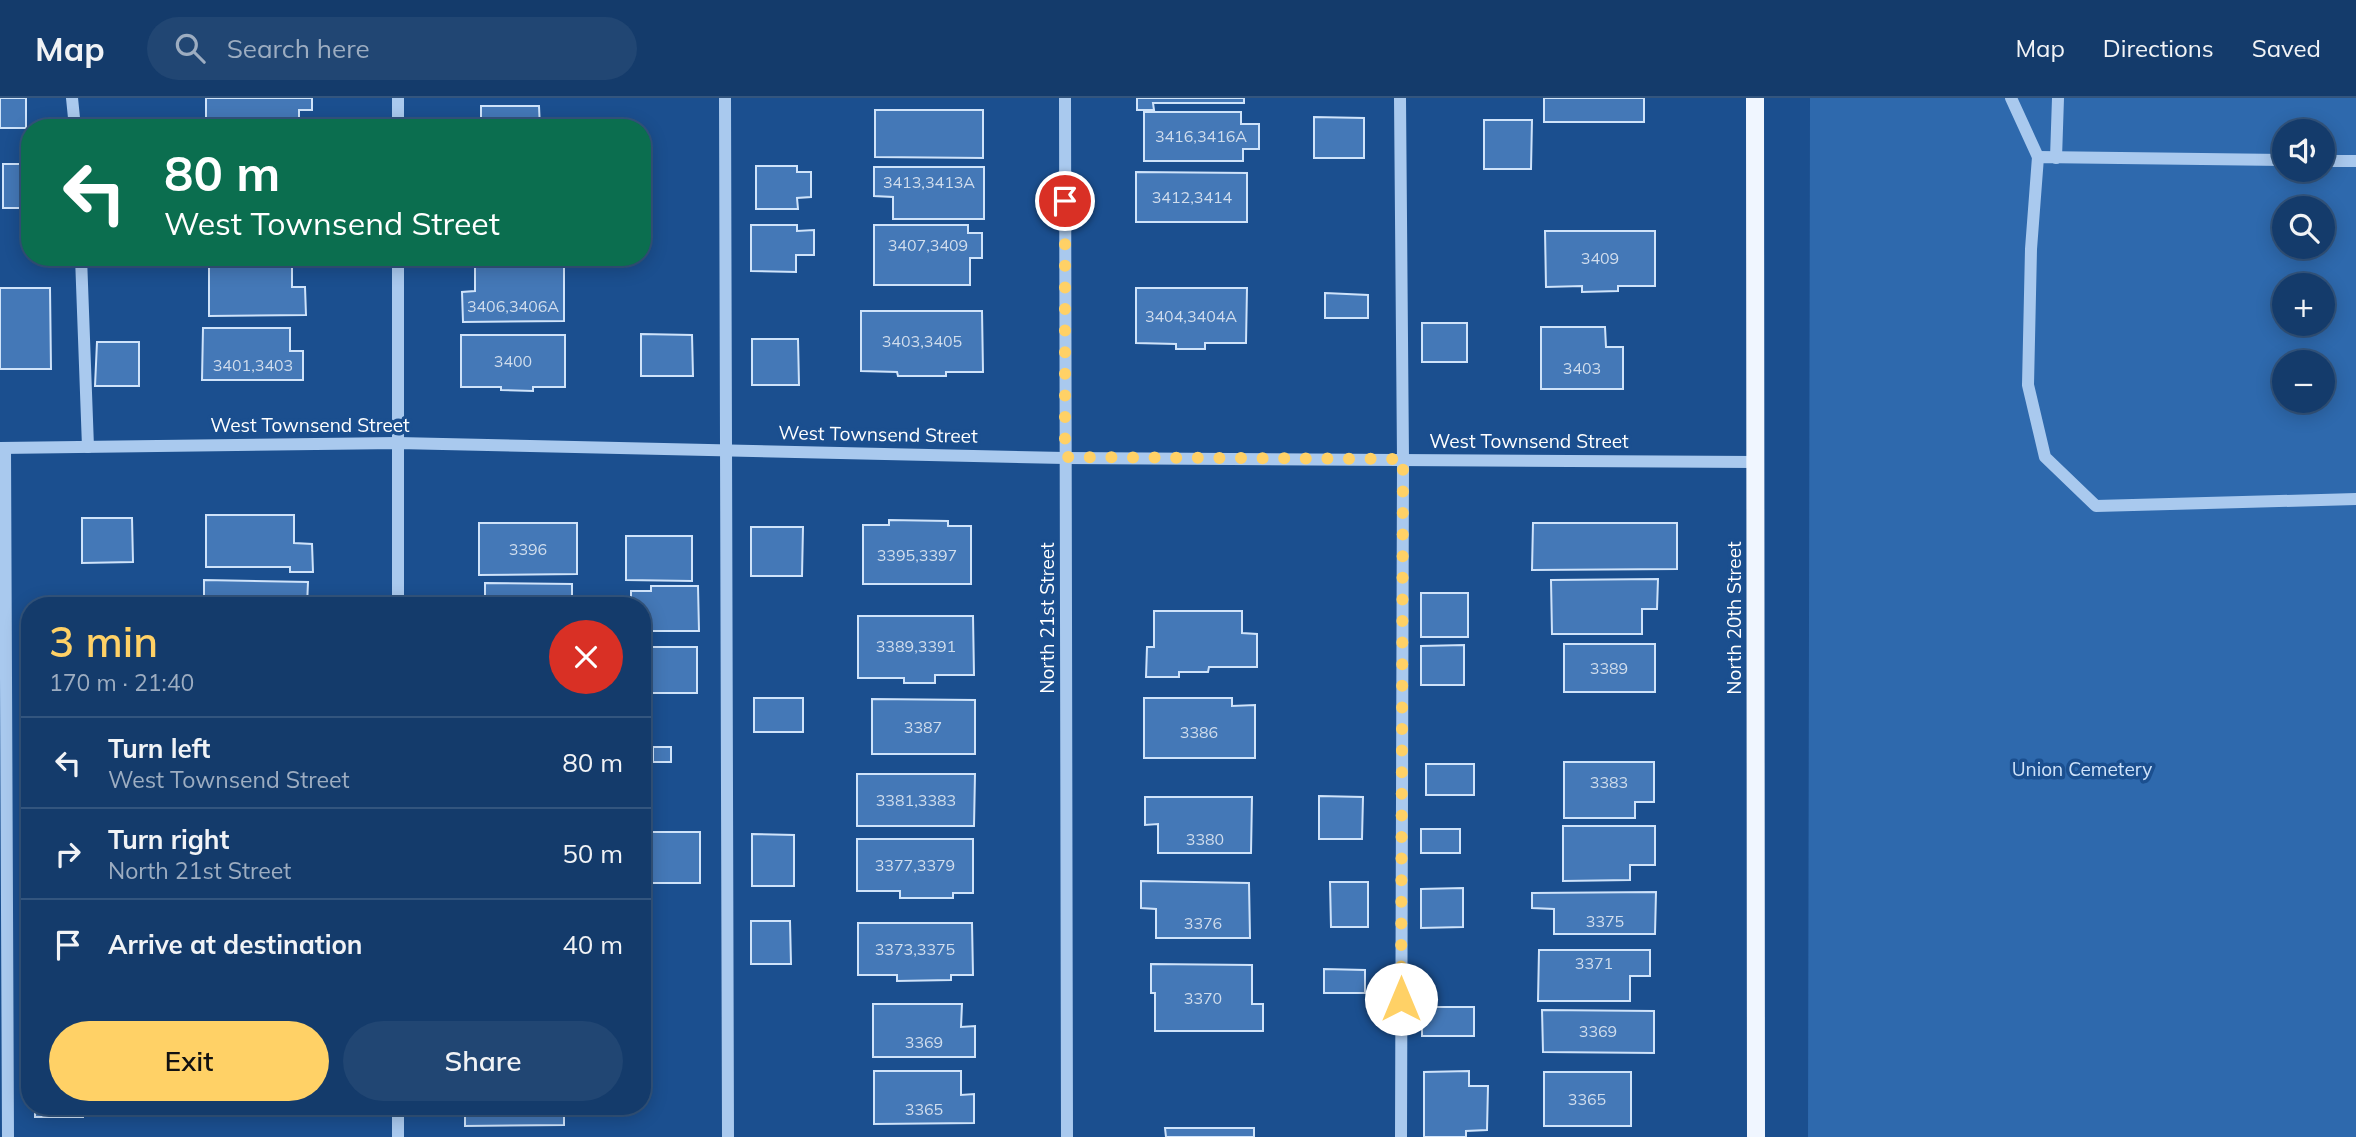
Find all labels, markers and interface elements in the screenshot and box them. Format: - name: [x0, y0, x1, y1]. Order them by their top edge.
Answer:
- search box: [147, 17, 637, 80]
- text: Map: [35, 28, 105, 69]
- icon: search: [171, 29, 209, 67]
- text: Search here: [227, 32, 370, 65]
- text: Map: [2015, 33, 2065, 63]
- text: Directions: [2103, 33, 2214, 63]
- text: Saved: [2252, 33, 2321, 63]
- map controls: [2272, 119, 2335, 413]
- button: sound: [2272, 119, 2335, 182]
- house number: 3416,3416A: [1155, 126, 1247, 146]
- text: 80 m: [164, 142, 280, 203]
- icon: left: [49, 147, 140, 238]
- pin: [1035, 171, 1095, 231]
- house number: 3413,3413A: [883, 172, 975, 192]
- icon: arrive: [1046, 182, 1084, 220]
- house number: 3412,3414: [1152, 187, 1233, 207]
- button: search: [2272, 196, 2335, 259]
- text: West Townsend Street: [164, 203, 500, 243]
- house number: 3407,3409: [888, 235, 968, 255]
- house number: 3409: [1581, 248, 1619, 268]
- button: +: [2272, 273, 2335, 336]
- house number: 3406,3406A: [467, 296, 559, 316]
- house number: 3404,3404A: [1145, 306, 1237, 326]
- house number: 3403,3405: [882, 331, 962, 351]
- button: −: [2272, 350, 2335, 413]
- house number: 3400: [494, 351, 532, 371]
- house number: 3401,3403: [213, 355, 293, 375]
- house number: 3403: [1563, 358, 1601, 378]
- street label: West Townsend Street: [210, 413, 410, 437]
- street label: West Townsend Street: [778, 420, 978, 448]
- street label: West Townsend Street: [1429, 429, 1629, 453]
- house number: 3396: [509, 539, 547, 559]
- street label: North 20th Street: [1722, 541, 1746, 695]
- street label: North 21st Street: [1035, 542, 1059, 694]
- house number: 3395,3397: [877, 545, 957, 565]
- text: 3 min: [49, 615, 158, 668]
- button: close: [549, 620, 623, 694]
- house number: 3389,3391: [876, 636, 956, 656]
- house number: 3389: [1590, 658, 1628, 678]
- text: 170 m · 21:40: [49, 668, 194, 697]
- house number: 3387: [904, 717, 942, 737]
- house number: 3386: [1180, 722, 1218, 742]
- text: Turn left: [108, 732, 210, 765]
- icon: left: [49, 744, 87, 782]
- text: 80 m: [562, 746, 623, 779]
- park label: Union Cemetery: [2012, 757, 2152, 781]
- text: West Townsend Street: [108, 765, 349, 794]
- house number: 3383: [1590, 772, 1628, 792]
- house number: 3381,3383: [876, 790, 956, 810]
- text: Turn right: [108, 823, 229, 856]
- house number: 3380: [1186, 829, 1224, 849]
- icon: right: [49, 835, 87, 873]
- text: 50 m: [562, 837, 623, 870]
- house number: 3377,3379: [875, 855, 955, 875]
- text: North 21st Street: [108, 856, 291, 885]
- house number: 3375: [1586, 911, 1624, 931]
- house number: 3376: [1184, 913, 1222, 933]
- icon: arrive: [49, 926, 87, 964]
- text: Arrive at destination: [108, 928, 363, 961]
- text: 40 m: [562, 928, 623, 961]
- house number: 3373,3375: [875, 939, 955, 959]
- house number: 3371: [1575, 953, 1613, 973]
- position arrow: [1364, 962, 1438, 1036]
- house number: 3370: [1184, 988, 1222, 1008]
- button: Exit: [49, 1021, 329, 1101]
- button: Share: [343, 1021, 623, 1101]
- house number: 3369: [1579, 1021, 1617, 1041]
- house number: 3369: [905, 1032, 943, 1052]
- house number: 3365: [1568, 1089, 1606, 1109]
- house number: 3365: [905, 1099, 943, 1119]

